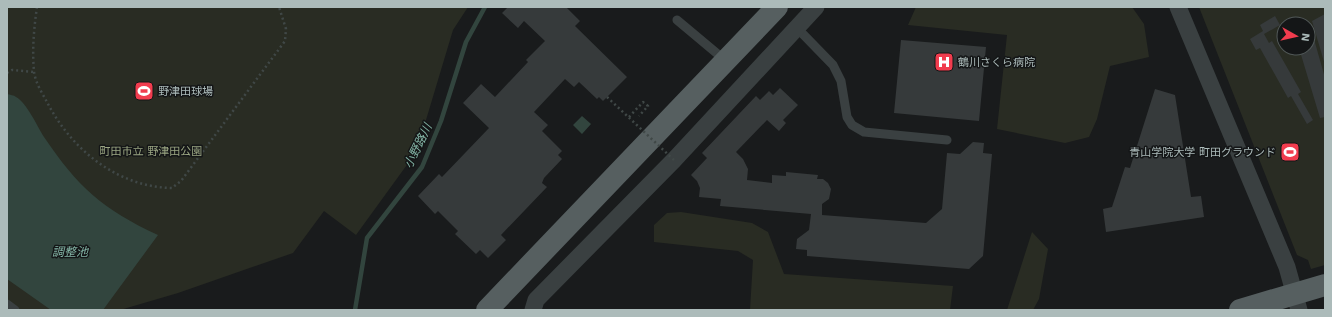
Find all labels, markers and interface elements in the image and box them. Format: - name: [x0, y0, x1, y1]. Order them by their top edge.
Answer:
- north arrow: [1276, 16, 1316, 56]
- text: N: [1298, 32, 1312, 42]
- hospital icon: 鶴川さくら病院: [933, 51, 955, 73]
- place label: 鶴川さくら病院: [958, 56, 1035, 69]
- sports icon: 野津田球場: [133, 80, 155, 102]
- place label: 野津田球場: [158, 85, 213, 98]
- water label: 小野路川: [401, 120, 436, 171]
- sports icon: 青山学院大学 町田グラウンド: [1279, 141, 1301, 163]
- park label: 町田市立 野津田公園: [100, 145, 202, 158]
- place label: 青山学院大学 町田グラウンド: [1129, 146, 1276, 159]
- water label: 調整池: [52, 245, 89, 259]

